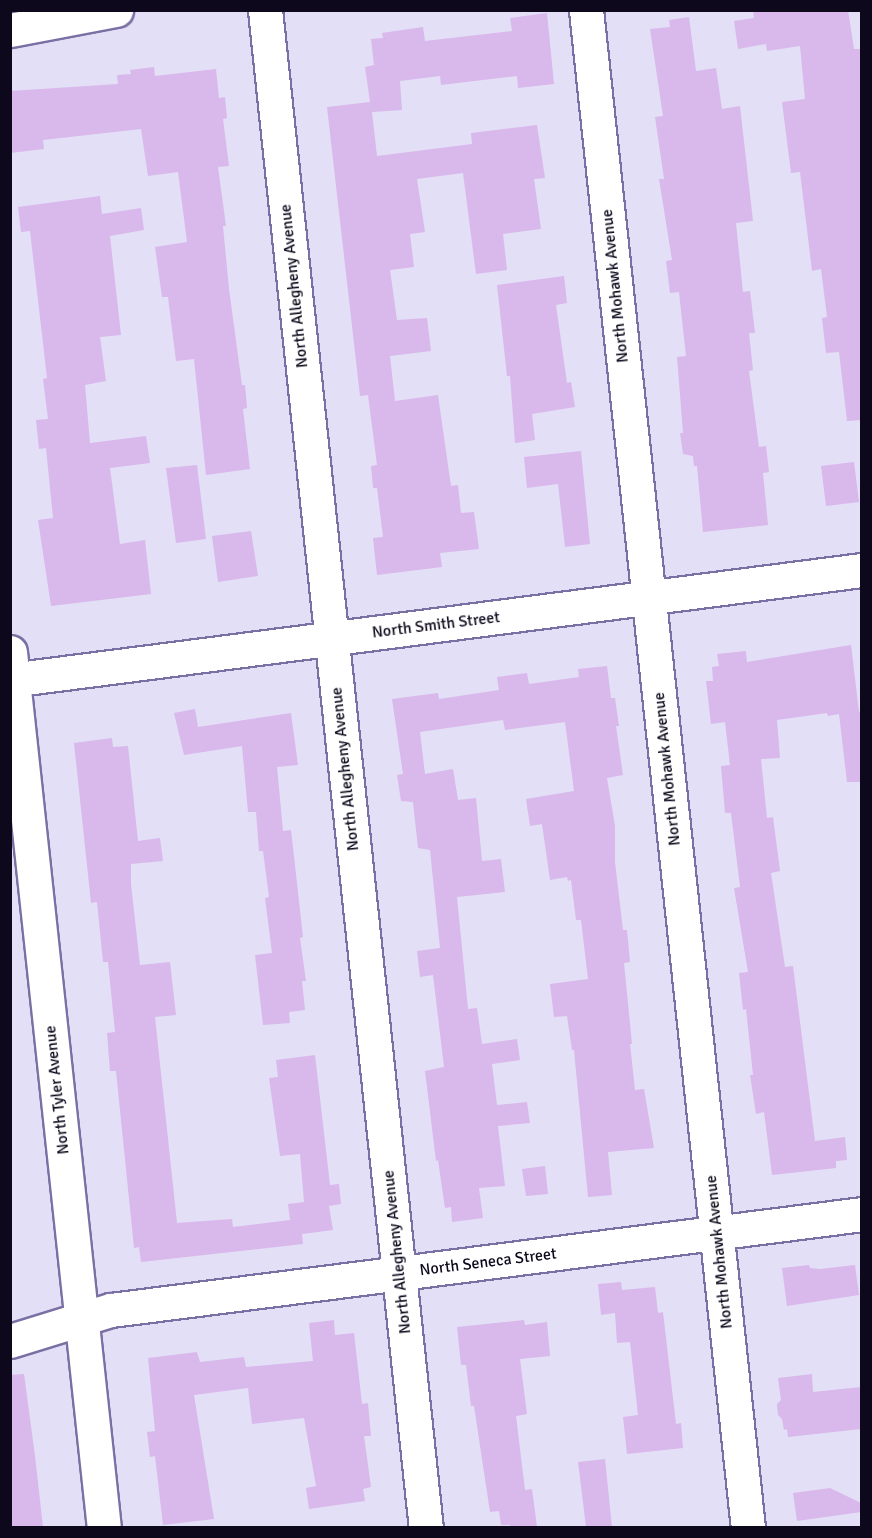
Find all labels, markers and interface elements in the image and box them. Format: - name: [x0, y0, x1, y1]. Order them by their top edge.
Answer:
- street label: North Allegheny Avenue: [276, 203, 312, 369]
- street label: North Mohawk Avenue: [597, 208, 633, 364]
- street label: North Smith Street: [371, 608, 501, 642]
- street label: North Allegheny Avenue: [327, 686, 363, 852]
- street label: North Mohawk Avenue: [649, 691, 685, 847]
- street label: North Tyler Avenue: [41, 1025, 73, 1155]
- street label: North Allegheny Avenue: [379, 1169, 415, 1335]
- street label: North Mohawk Avenue: [701, 1174, 737, 1330]
- street label: North Seneca Street: [418, 1244, 558, 1280]

